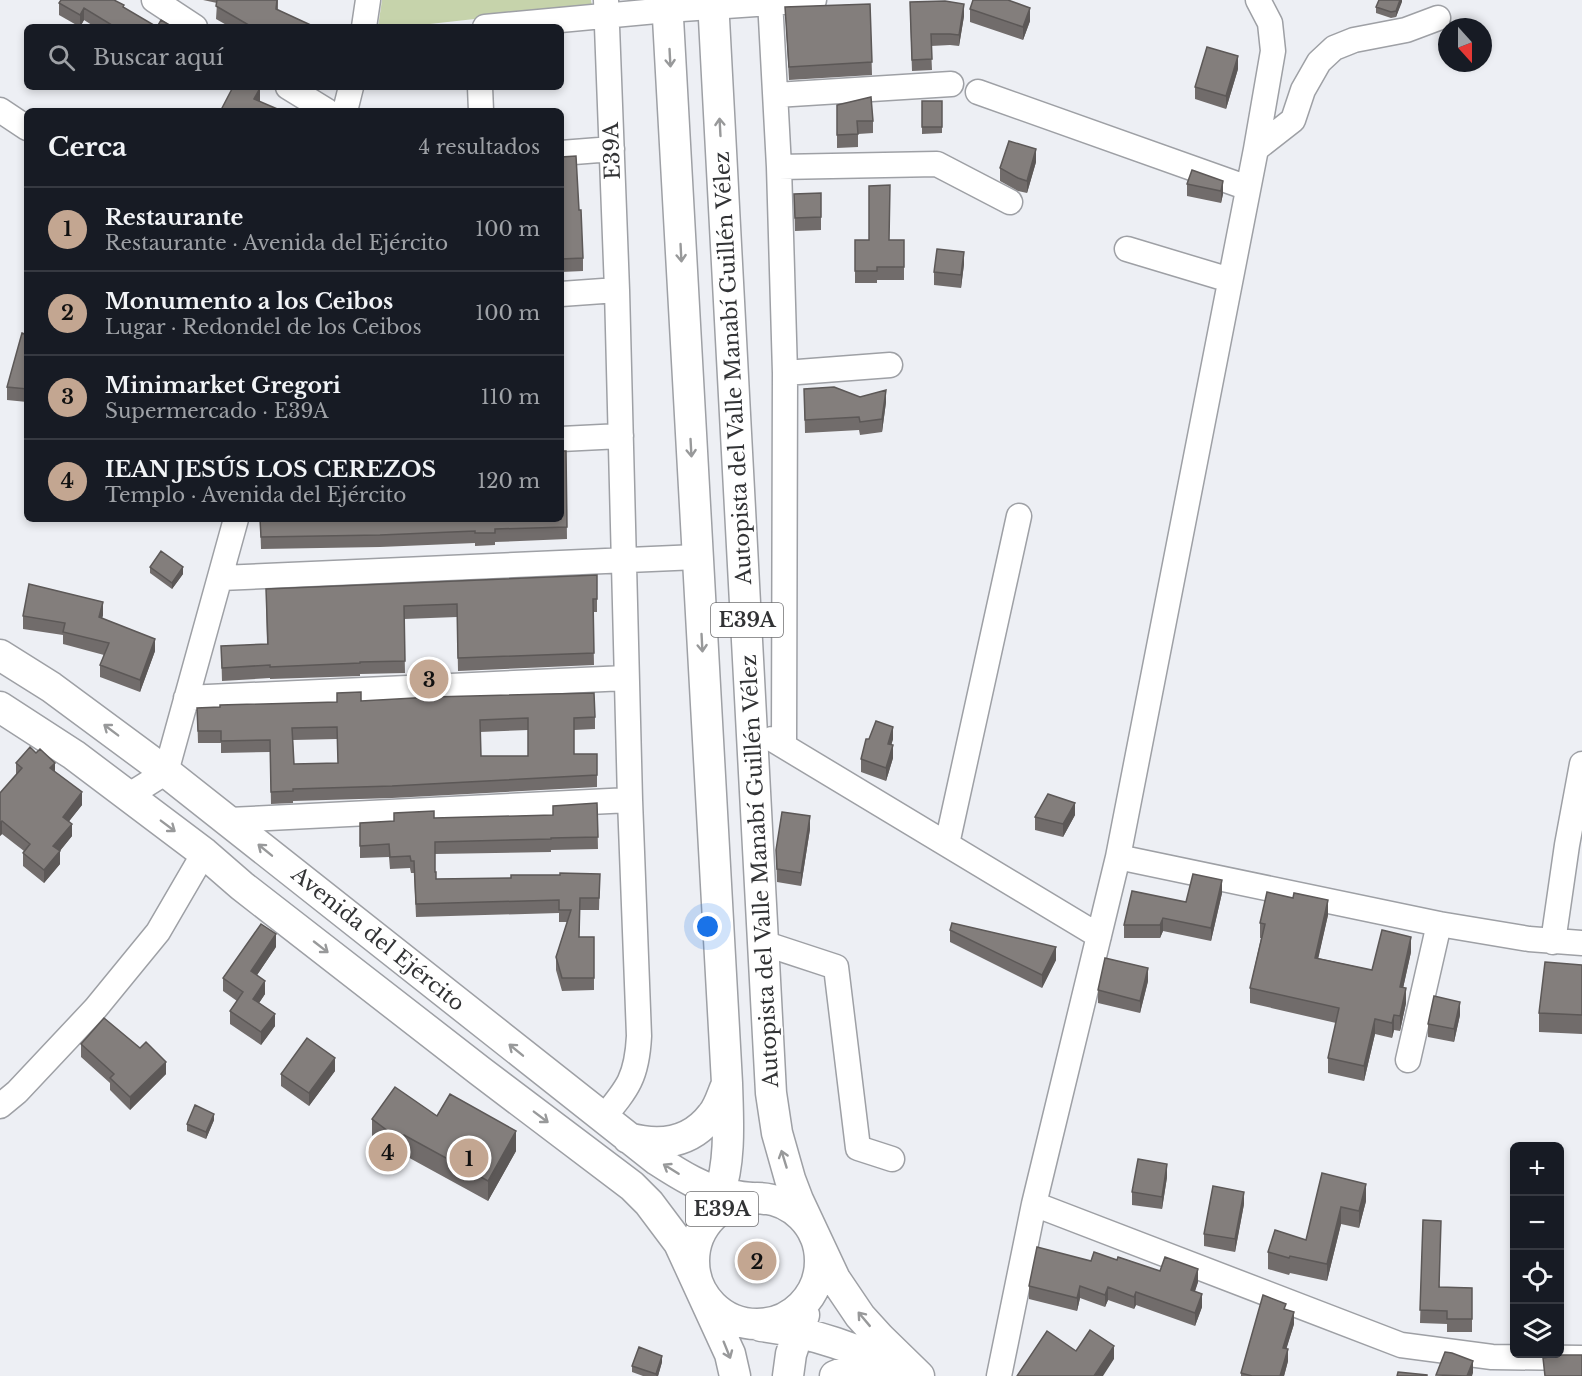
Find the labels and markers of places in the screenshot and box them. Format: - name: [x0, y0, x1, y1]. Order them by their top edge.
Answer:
- pin: 3: [410, 656, 448, 702]
- pin: 4: [368, 1130, 408, 1174]
- pin: 1: [450, 1136, 488, 1180]
- pin: 2: [738, 1238, 777, 1284]

